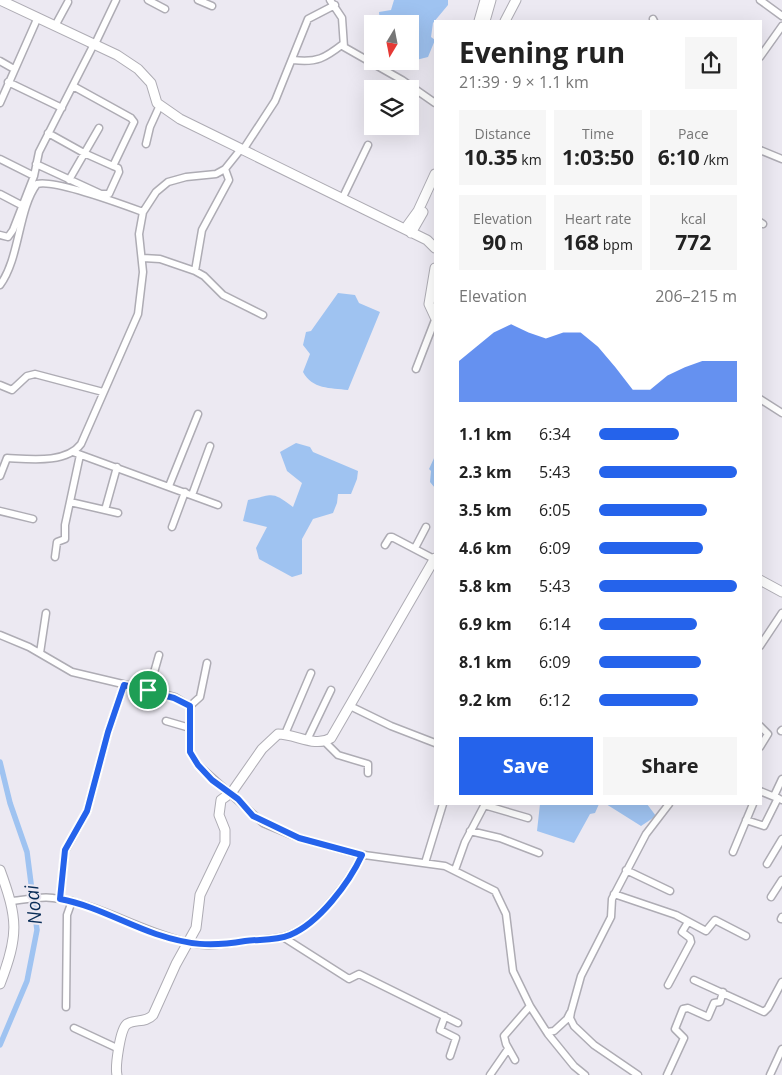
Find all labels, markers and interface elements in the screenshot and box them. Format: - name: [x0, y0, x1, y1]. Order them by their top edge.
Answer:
- north arrow: [364, 15, 419, 70]
- map controls: [364, 15, 419, 135]
- text: Evening run: [459, 33, 625, 71]
- button: share: [685, 37, 737, 89]
- text: 21:39 · 9 × 1.1 km: [459, 71, 589, 93]
- button: layers: [364, 80, 419, 135]
- text: Distance: [475, 124, 531, 143]
- text: Time: [582, 124, 614, 143]
- text: Pace: [678, 124, 709, 143]
- text: 10.35: [464, 143, 518, 171]
- text: 1:03:50: [562, 143, 634, 171]
- text: 6:10: [658, 143, 700, 171]
- text: km: [518, 150, 542, 169]
- text: /km: [700, 150, 729, 169]
- text: Elevation: [473, 209, 532, 228]
- text: Heart rate: [565, 209, 631, 228]
- text: kcal: [681, 209, 706, 228]
- text: 90: [482, 228, 506, 256]
- text: 168: [563, 228, 599, 256]
- text: 772: [675, 228, 711, 256]
- text: m: [506, 235, 523, 254]
- text: bpm: [599, 235, 633, 254]
- text: Elevation: [459, 285, 527, 307]
- text: 206–215 m: [655, 285, 737, 307]
- text: 1.1 km: [459, 423, 512, 445]
- text: 6:34: [539, 423, 571, 445]
- text: 2.3 km: [459, 461, 512, 483]
- text: 5:43: [539, 461, 571, 483]
- text: 3.5 km: [459, 499, 512, 521]
- text: 6:05: [539, 499, 571, 521]
- text: 4.6 km: [459, 537, 512, 559]
- text: 6:09: [539, 537, 571, 559]
- text: 5.8 km: [459, 575, 512, 597]
- text: 5:43: [539, 575, 571, 597]
- text: 6.9 km: [459, 613, 512, 635]
- text: 6:14: [539, 613, 571, 635]
- text: 8.1 km: [459, 651, 512, 673]
- text: 6:09: [539, 651, 571, 673]
- pin: [127, 669, 169, 711]
- icon: arrive: [134, 676, 162, 704]
- text: 9.2 km: [459, 689, 512, 711]
- text: 6:12: [539, 689, 571, 711]
- button: Save: [459, 737, 593, 795]
- button: Share: [603, 737, 737, 795]
- water label: Noai: [18, 883, 48, 926]

